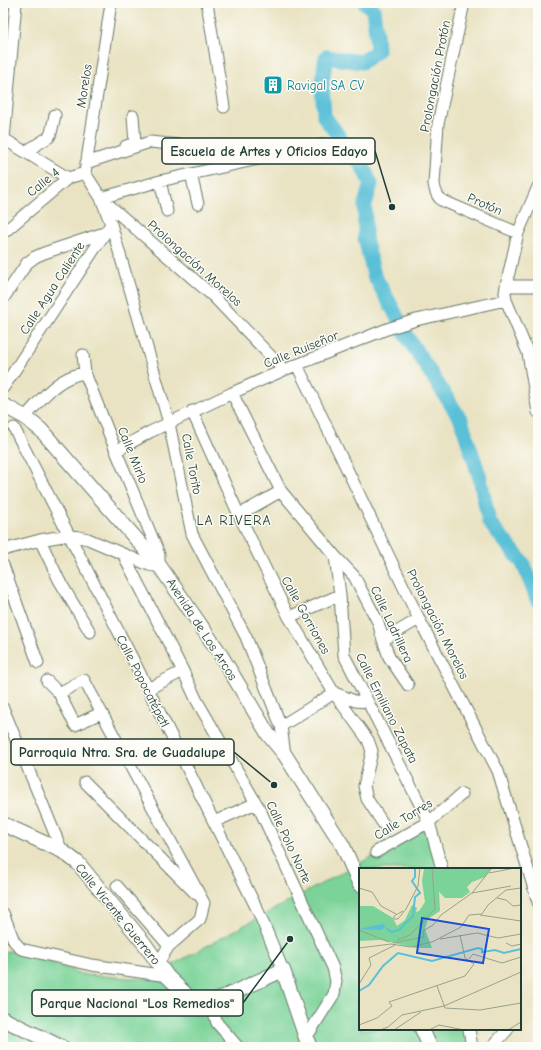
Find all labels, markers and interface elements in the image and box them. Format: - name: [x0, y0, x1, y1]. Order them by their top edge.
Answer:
- street label: Prolongación Protón: [417, 19, 453, 133]
- street label: Morelos: [73, 63, 95, 109]
- building icon: Ravigal SA CV: [262, 74, 284, 96]
- place label: Ravigal SA CV: [287, 78, 365, 93]
- callout: Escuela de Artes y Oficios Edayo: [162, 138, 375, 164]
- text: Escuela de Artes y Oficios Edayo: [170, 143, 368, 160]
- street label: Calle 4: [24, 164, 62, 200]
- street label: Protón: [465, 190, 505, 218]
- street label: Prolongación Morelos: [145, 217, 245, 309]
- street label: Calle Agua Caliente: [16, 238, 88, 337]
- street label: Calle Ruiseñor: [261, 327, 342, 371]
- street label: Calle Mirlo: [115, 424, 151, 486]
- street label: Calle Torito: [179, 432, 205, 496]
- district label: LA RIVERA: [196, 512, 272, 529]
- street label: Prolongación Morelos: [404, 566, 472, 682]
- street label: Calle Gorriones: [278, 573, 334, 657]
- street label: Avenida de Los Arcos: [163, 575, 241, 683]
- street label: Calle Ladrillera: [368, 583, 416, 665]
- street label: Calle Popocatépetl: [113, 632, 173, 730]
- street label: Calle Emiliano Zapata: [353, 650, 421, 766]
- callout: Parroquia Ntra. Sra. de Guadalupe: [11, 739, 234, 765]
- text: Parroquia Ntra. Sra. de Guadalupe: [19, 744, 225, 761]
- street label: Calle Torres: [371, 795, 435, 843]
- street label: Calle Polo Norte: [263, 798, 315, 886]
- street label: Calle Vicente Guerrero: [72, 860, 164, 968]
- inset map: [359, 868, 521, 1030]
- callout: Parque Nacional "Los Remedios": [32, 990, 243, 1016]
- text: Parque Nacional "Los Remedios": [40, 995, 234, 1012]

